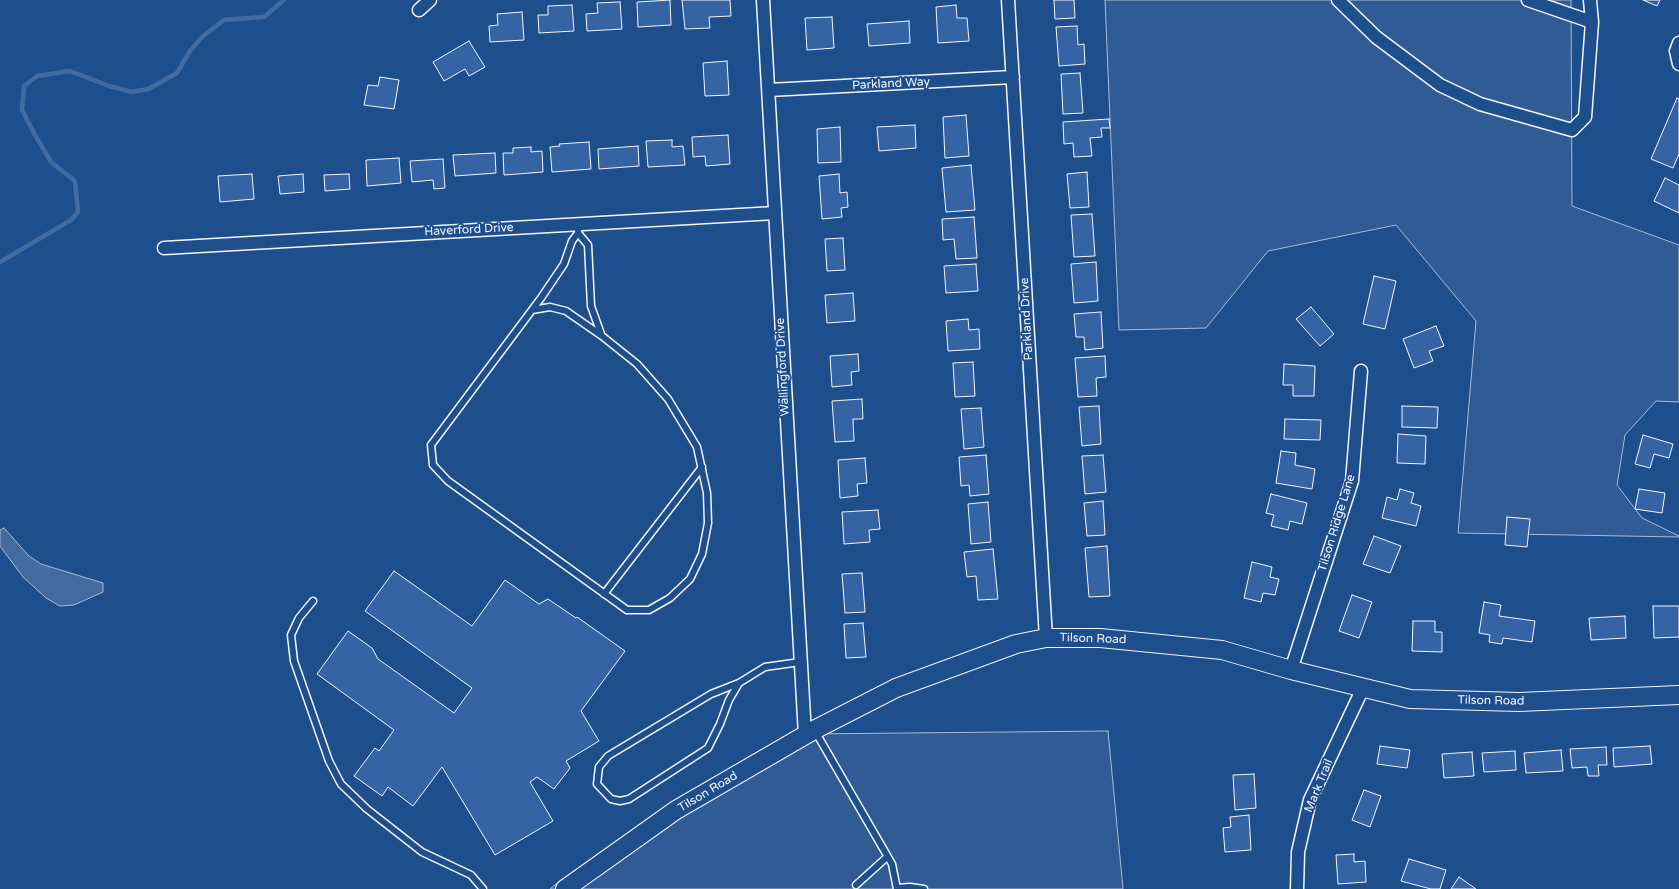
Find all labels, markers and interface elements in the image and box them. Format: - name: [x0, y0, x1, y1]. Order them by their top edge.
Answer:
- street label: Parkland Way: [852, 75, 930, 93]
- street label: Haverford Drive: [424, 220, 514, 240]
- street label: Parkland Drive: [1018, 277, 1036, 361]
- street label: Wallingford Drive: [773, 317, 793, 417]
- street label: Tilson Ridge Lane: [1315, 473, 1359, 573]
- street label: Tilson Road: [1059, 631, 1127, 647]
- street label: Tilson Road: [1457, 693, 1525, 709]
- street label: Mark Trail: [1302, 757, 1336, 815]
- street label: Tilson Road: [676, 769, 740, 815]

